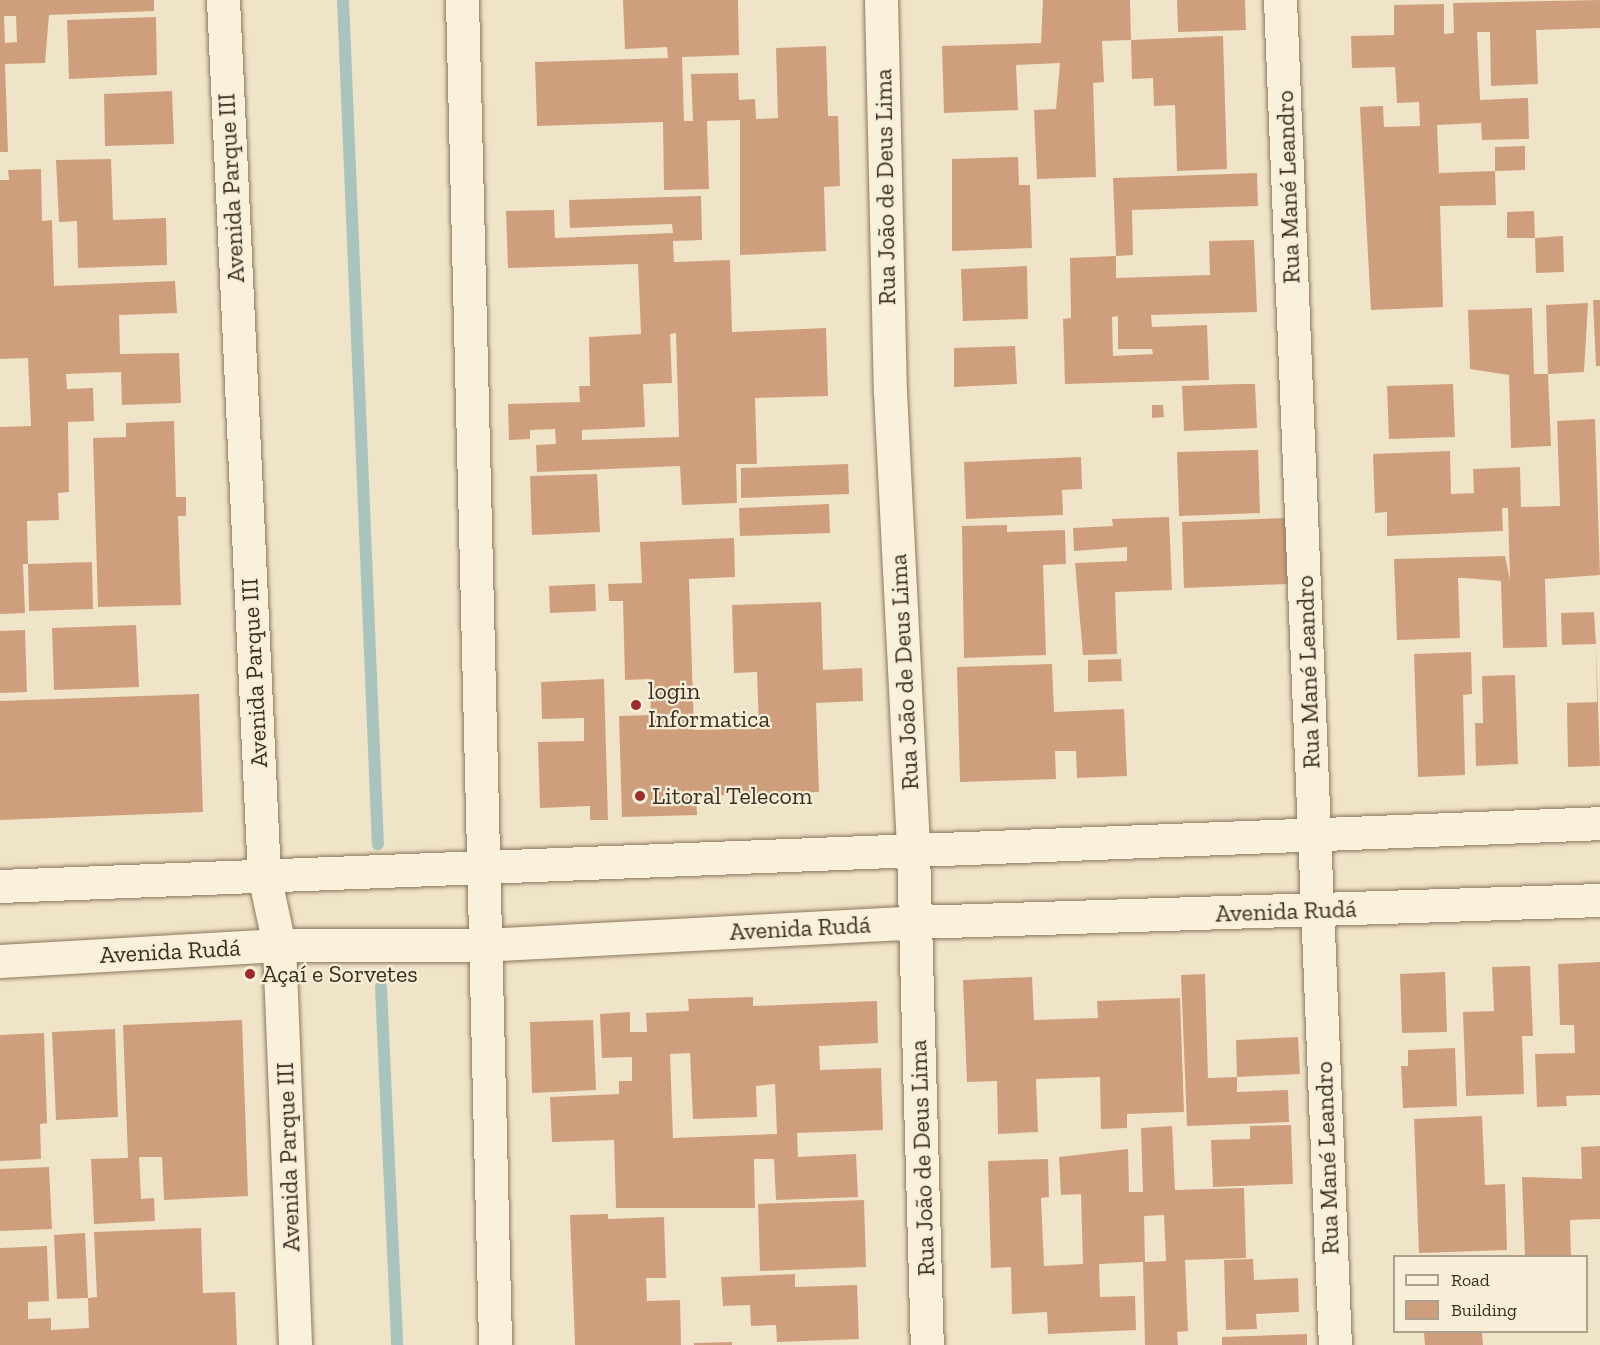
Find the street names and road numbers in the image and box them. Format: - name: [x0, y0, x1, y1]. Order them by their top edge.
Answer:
- street label: Rua João de Deus Lima: [869, 68, 901, 306]
- street label: Rua Mané Leandro: [1270, 90, 1306, 284]
- street label: Avenida Parque III: [212, 93, 250, 283]
- street label: Rua João de Deus Lima: [883, 553, 925, 791]
- street label: Rua Mané Leandro: [1290, 575, 1326, 769]
- street label: Avenida Parque III: [235, 578, 273, 768]
- street label: Avenida Rudá: [1215, 894, 1357, 928]
- street label: Avenida Rudá: [729, 910, 871, 946]
- street label: Avenida Rudá: [99, 933, 241, 969]
- street label: Rua João de Deus Lima: [903, 1039, 941, 1277]
- street label: Rua Mané Leandro: [1309, 1061, 1345, 1255]
- street label: Avenida Parque III: [270, 1062, 306, 1252]

